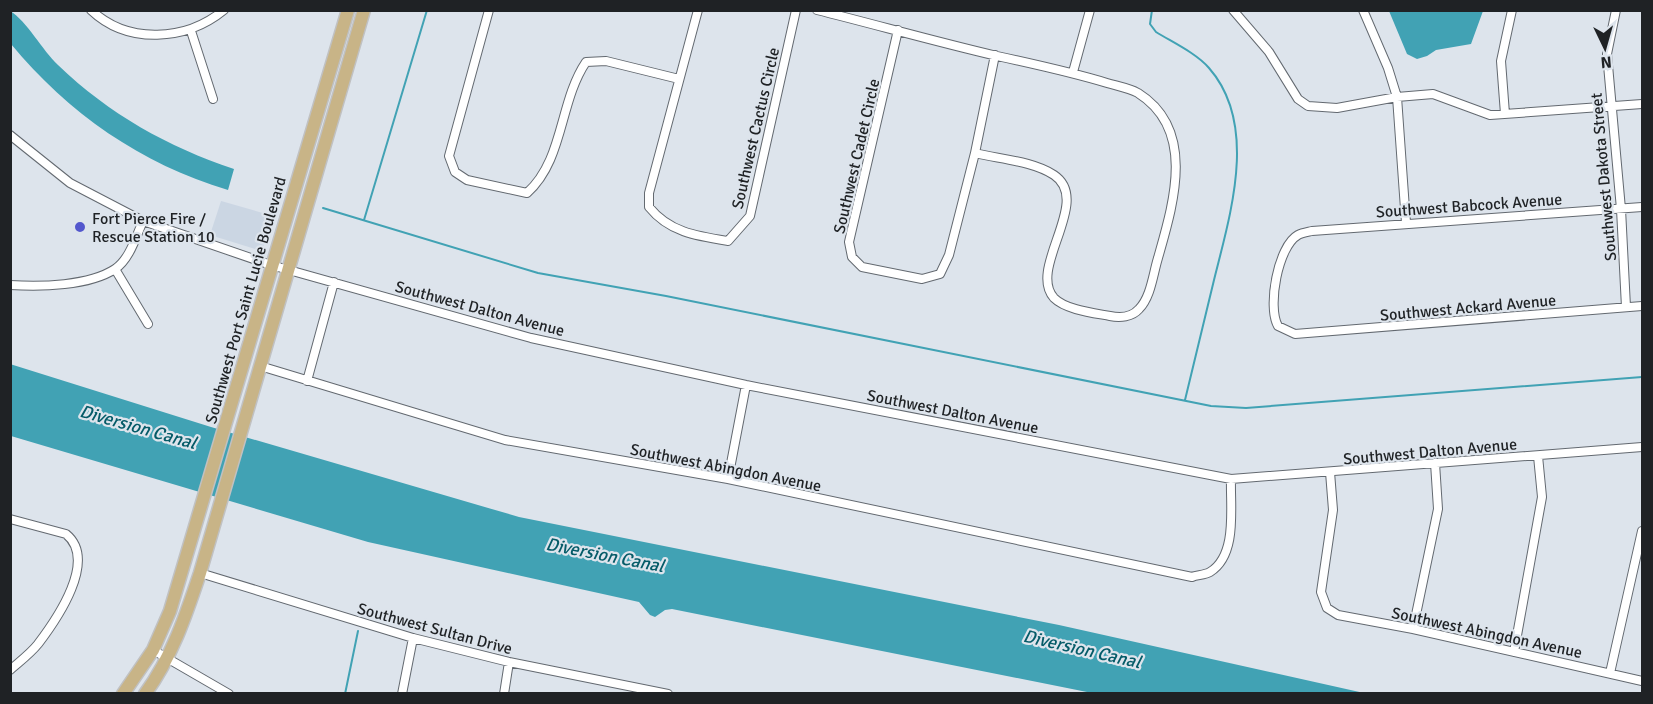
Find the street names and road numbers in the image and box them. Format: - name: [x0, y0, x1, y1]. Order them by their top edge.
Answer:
- street label: Southwest Cactus Circle: [728, 45, 784, 211]
- street label: Southwest Cadet Circle: [829, 77, 885, 236]
- street label: Southwest Dakota Street: [1587, 92, 1621, 262]
- street label: Southwest Port Saint Lucie Boulevard: [201, 175, 291, 426]
- street label: Southwest Babcock Avenue: [1375, 190, 1563, 222]
- street label: Southwest Dalton Avenue: [393, 277, 567, 341]
- street label: Southwest Ackard Avenue: [1379, 290, 1557, 326]
- street label: Southwest Dalton Avenue: [865, 386, 1040, 438]
- street label: Southwest Dalton Avenue: [1342, 434, 1518, 470]
- street label: Southwest Abingdon Avenue: [629, 440, 823, 496]
- street label: Southwest Sultan Drive: [355, 599, 514, 659]
- street label: Southwest Abingdon Avenue: [1390, 603, 1584, 663]

